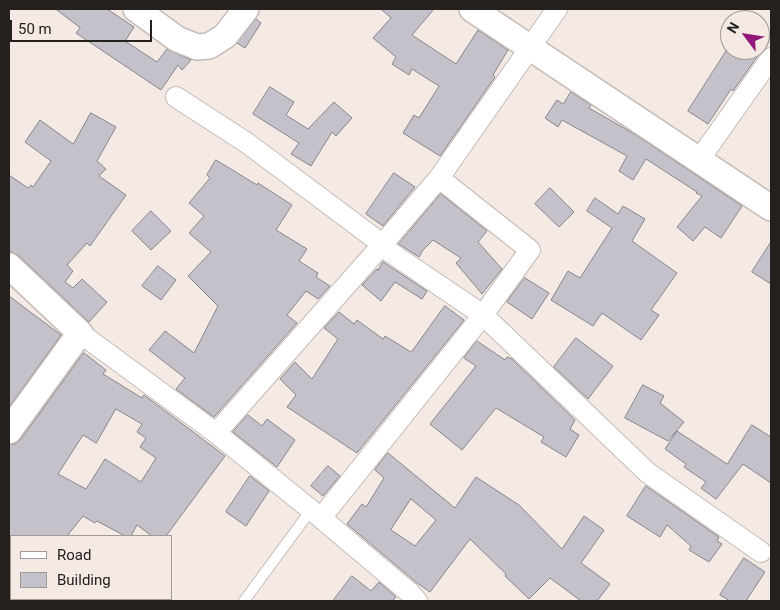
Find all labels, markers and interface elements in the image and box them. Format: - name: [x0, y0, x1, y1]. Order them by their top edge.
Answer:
- scale bar: [12, 10, 155, 42]
- north arrow: [720, 10, 770, 60]
- text: N: [724, 19, 742, 36]
- text: 50 m: [18, 20, 52, 38]
- legend: [10, 535, 172, 600]
- text: Road: [57, 546, 91, 564]
- text: Building: [57, 571, 111, 589]

